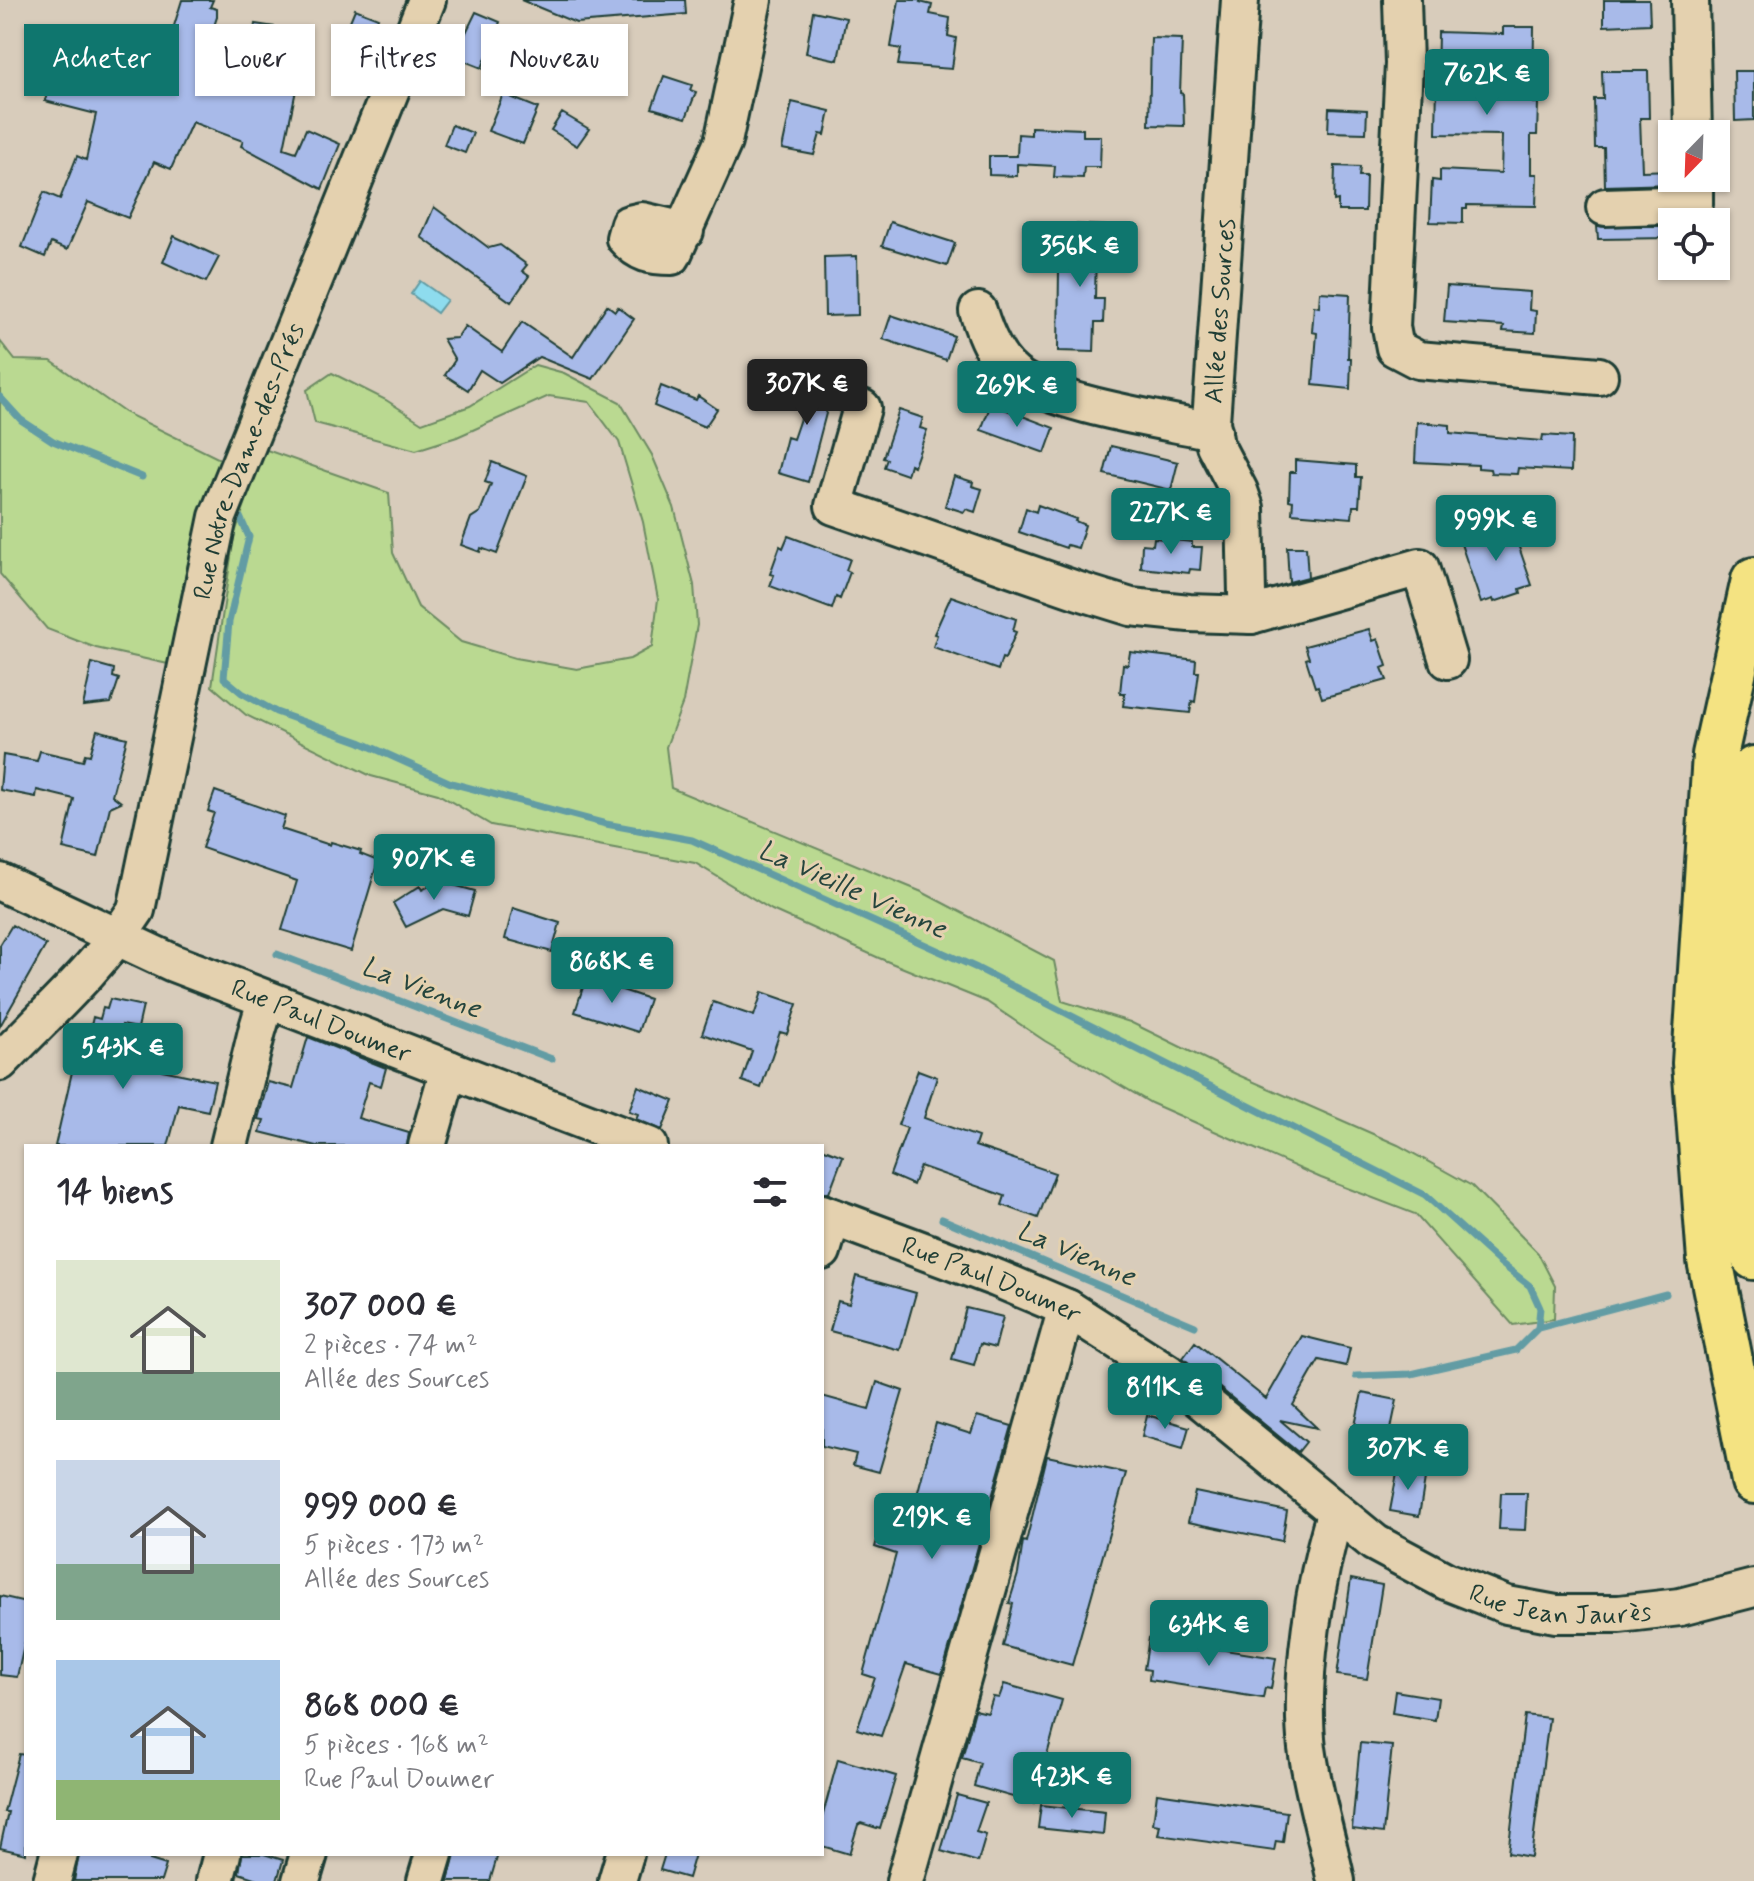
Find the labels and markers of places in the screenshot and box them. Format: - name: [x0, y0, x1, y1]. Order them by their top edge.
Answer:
- pin: 762K €: [1422, 49, 1552, 117]
- pin: 356K €: [1015, 221, 1145, 289]
- pin: 307K €: [742, 359, 872, 427]
- pin: 269K €: [952, 361, 1082, 429]
- pin: 227K €: [1106, 488, 1236, 556]
- pin: 999K €: [1431, 495, 1561, 563]
- pin: 907K €: [369, 834, 499, 902]
- pin: 868K €: [547, 937, 677, 1005]
- pin: 543K €: [58, 1023, 188, 1091]
- pin: 811K €: [1100, 1363, 1230, 1431]
- pin: 307K €: [1343, 1424, 1473, 1492]
- pin: 219K €: [867, 1493, 997, 1561]
- pin: 634K €: [1144, 1600, 1274, 1668]
- pin: 423K €: [1007, 1752, 1137, 1820]

